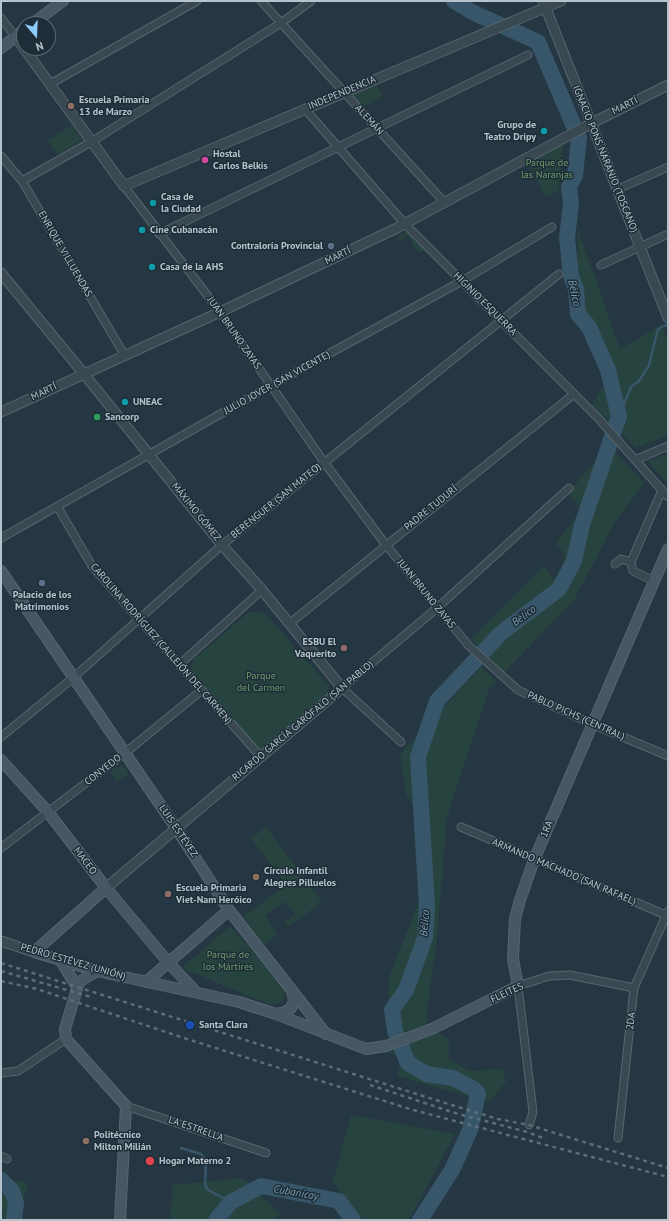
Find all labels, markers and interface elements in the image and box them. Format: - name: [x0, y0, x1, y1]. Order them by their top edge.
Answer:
- north arrow: [16, 16, 56, 56]
- text: N: [34, 39, 45, 54]
- street label: INDEPENDENCIA: [306, 73, 378, 113]
- street label: IGNACIO PONS NARANJO (TOSCANO): [570, 84, 640, 234]
- place label: Escuela Primaria 13 de Marzo: [79, 94, 149, 118]
- street label: MARTÍ: [610, 95, 640, 117]
- marker: Escuela Primaria 13 de Marzo: [66, 101, 76, 111]
- street label: ALEMÁN: [352, 102, 386, 138]
- place label: Grupo de Teatro Dripy: [484, 119, 536, 142]
- marker: Grupo de Teatro Dripy: [539, 126, 549, 136]
- place label: Hostal Carlos Belkis: [213, 148, 268, 172]
- marker: Hostal Carlos Belkis: [200, 155, 210, 165]
- park label: Parque de las Naranjas: [521, 157, 573, 180]
- place label: Casa de la Ciudad: [161, 191, 201, 214]
- marker: Casa de la Ciudad: [148, 198, 158, 208]
- street label: ENRIQUE VILLUENDAS: [35, 209, 95, 299]
- place label: Cine Cubanacán: [150, 224, 218, 236]
- marker: Cine Cubanacán: [137, 225, 147, 235]
- place label: Contraloría Provincial: [231, 240, 323, 252]
- marker: Contraloría Provincial: [326, 241, 336, 251]
- street label: MARTÍ: [323, 245, 353, 267]
- place label: Casa de la AHS: [160, 261, 223, 273]
- marker: Casa de la AHS: [147, 262, 157, 272]
- street label: HIGINIO ESQUERRA: [451, 270, 519, 338]
- water label: Bélico: [565, 279, 583, 307]
- street label: JUAN BRUNO ZAYAS: [205, 294, 263, 372]
- street label: JULIO JOVER (SAN VICENTE): [222, 349, 332, 417]
- street label: MARTÍ: [29, 381, 59, 403]
- place label: UNEAC: [133, 396, 162, 408]
- marker: UNEAC: [120, 397, 130, 407]
- place label: Sancorp: [105, 411, 139, 423]
- marker: Sancorp: [92, 412, 102, 422]
- street label: BERENGUER (SAN MATEO): [228, 461, 324, 541]
- street label: MÁXIMO GÓMEZ: [169, 480, 223, 544]
- street label: PADRE TUDURÍ: [402, 483, 460, 533]
- street label: JUAN BRUNO ZAYAS: [394, 557, 458, 631]
- street label: CAROLINA RODRÍGUEZ (CALLEJÓN DEL CARMEN): [88, 561, 234, 727]
- marker: Palacio de los Matrimonios: [37, 578, 47, 588]
- place label: Palacio de los Matrimonios: [13, 589, 71, 612]
- water label: Bélico: [509, 603, 539, 629]
- place label: ESBU El Vaquerito: [295, 636, 336, 660]
- marker: ESBU El Vaquerito: [339, 643, 349, 653]
- street label: RICARDO GARCÍA GARÓFALO (SAN PABLO): [230, 658, 376, 784]
- park label: Parque del Carmen: [237, 670, 285, 694]
- street label: PABLO PICHS (CENTRAL): [525, 689, 627, 743]
- street label: CONYEDO: [82, 752, 124, 788]
- street label: LUIS ESTÉVEZ: [156, 803, 200, 859]
- street label: 1RA: [538, 819, 556, 839]
- street label: ARMANDO MACHADO (SAN RAFAEL): [490, 836, 638, 908]
- street label: MACEO: [71, 845, 99, 877]
- place label: Círculo Infantil Alegres Pilluelos: [264, 865, 336, 888]
- marker: Círculo Infantil Alegres Pilluelos: [251, 872, 261, 882]
- place label: Escuela Primaria Viet-Nam Heróico: [176, 882, 252, 906]
- marker: Escuela Primaria Viet-Nam Heróico: [163, 889, 173, 899]
- water label: Bélico: [417, 909, 433, 937]
- street label: PEDRO ESTÉVEZ (UNIÓN): [19, 941, 127, 983]
- park label: Parque de los Mártires: [203, 949, 253, 972]
- street label: FLEITES: [489, 980, 525, 1006]
- street label: 2DA: [624, 1012, 638, 1030]
- marker: Santa Clara: [184, 1019, 196, 1031]
- place label: Santa Clara: [199, 1019, 248, 1031]
- street label: LA ESTRELLA: [167, 1114, 225, 1144]
- place label: Politécnico Milton Milián: [94, 1129, 151, 1152]
- marker: Politécnico Milton Milián: [81, 1136, 91, 1146]
- marker: Hogar Materno 2: [144, 1155, 156, 1167]
- place label: Hogar Materno 2: [159, 1155, 231, 1167]
- water label: Cubanicay: [272, 1183, 320, 1203]

